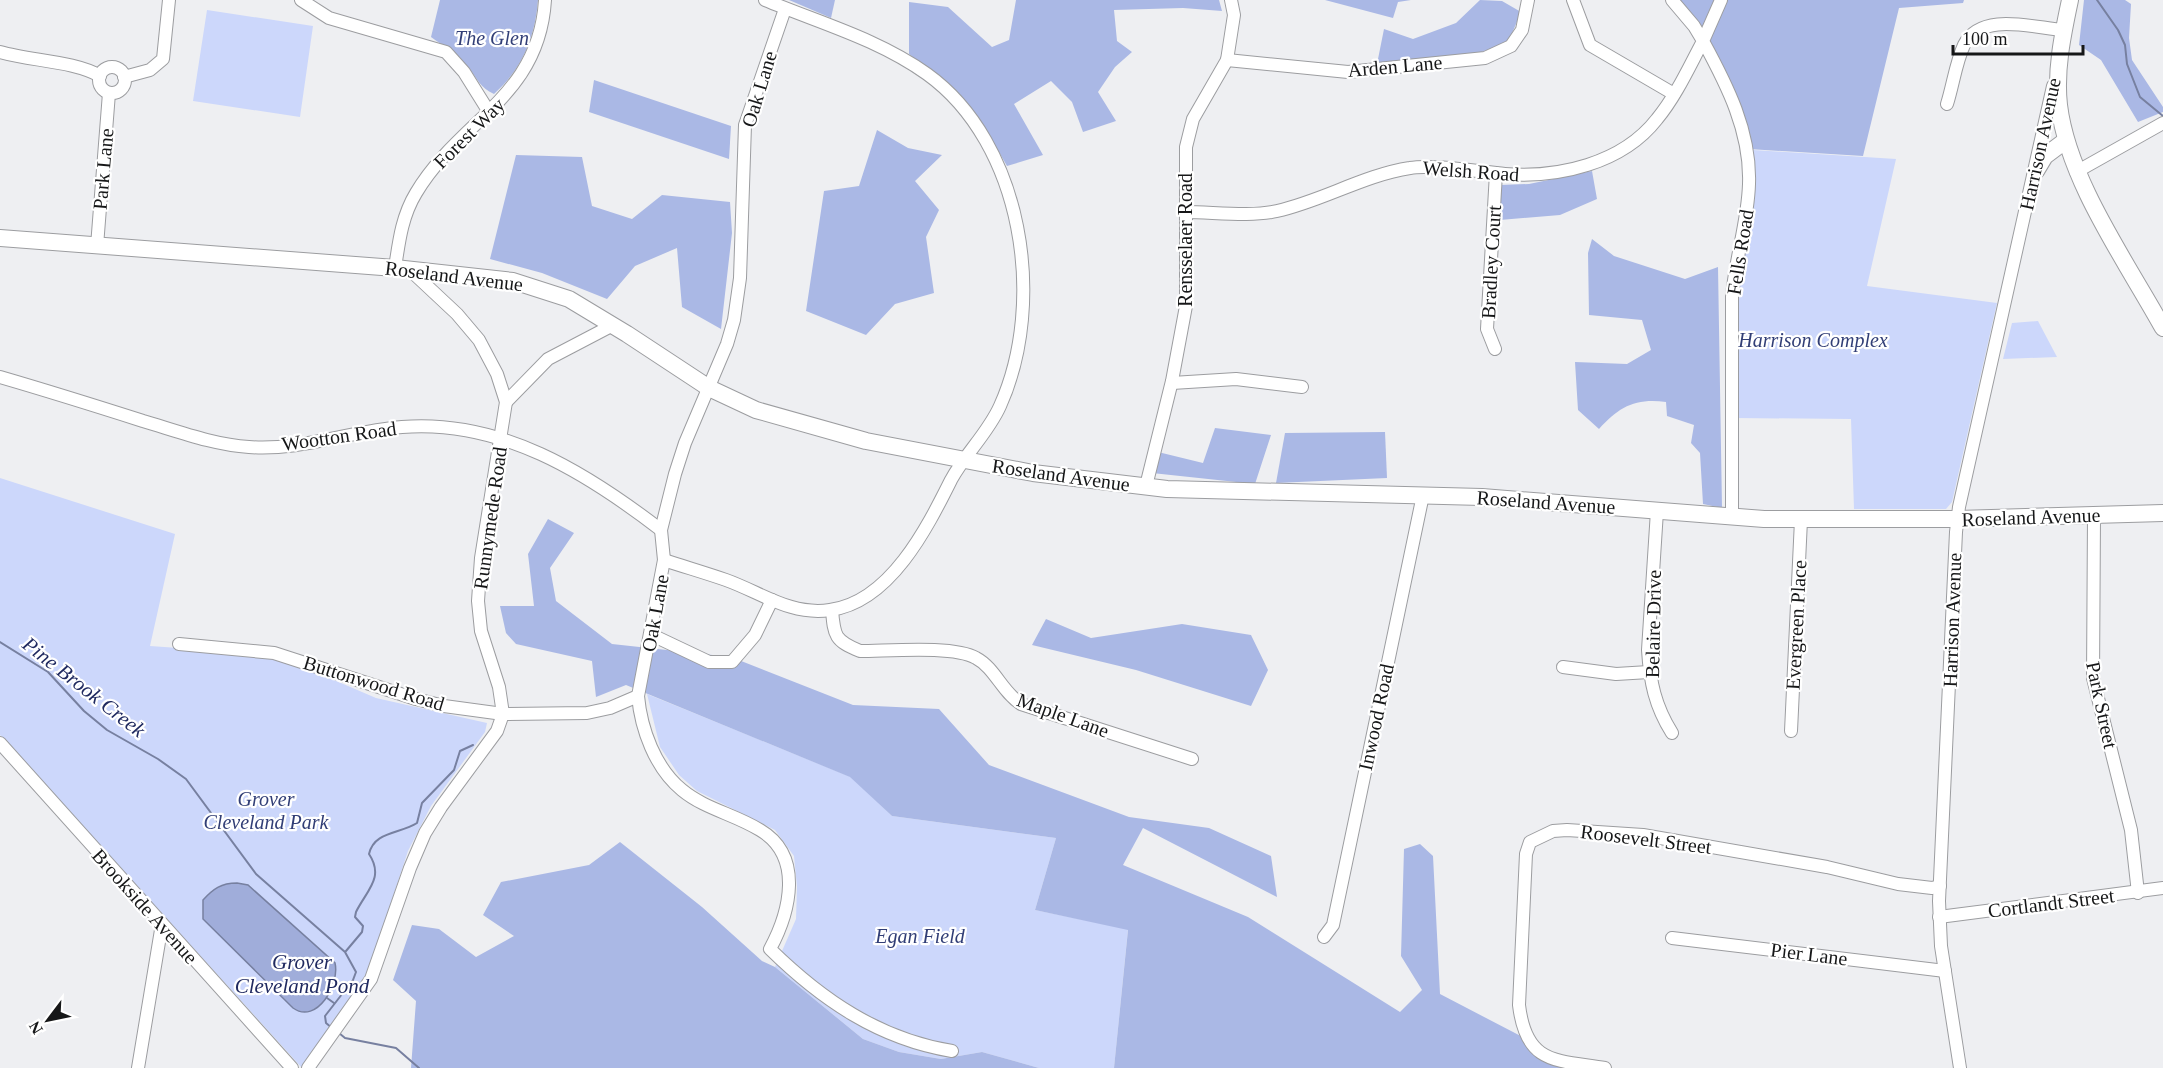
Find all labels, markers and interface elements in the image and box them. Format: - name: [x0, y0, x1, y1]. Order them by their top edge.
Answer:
- scale bar: [1953, 18, 2084, 56]
- park label: The Glen: [455, 27, 529, 49]
- text: 100 m: [1962, 29, 2008, 49]
- street label: Oak Lane: [737, 48, 781, 130]
- street label: Arden Lane: [1347, 51, 1443, 81]
- street label: Harrison Avenue: [2015, 76, 2065, 212]
- street label: Forest Way: [429, 93, 510, 174]
- street label: Park Lane: [88, 127, 118, 211]
- street label: Welsh Road: [1422, 157, 1520, 185]
- street label: Rensselaer Road: [1174, 173, 1196, 307]
- street label: Bradley Court: [1477, 204, 1506, 319]
- street label: Fells Road: [1722, 208, 1758, 296]
- street label: Roseland Avenue: [384, 257, 524, 295]
- park label: Harrison Complex: [1737, 329, 1888, 352]
- street label: Wootton Road: [280, 417, 398, 455]
- street label: Runnymede Road: [469, 445, 512, 591]
- street label: Roseland Avenue: [991, 454, 1131, 496]
- street label: Roseland Avenue: [1476, 486, 1616, 518]
- street label: Roseland Avenue: [1961, 504, 2101, 530]
- street label: Harrison Avenue: [1939, 552, 1965, 688]
- street label: Evergreen Place: [1782, 559, 1811, 691]
- street label: Belaire Drive: [1641, 570, 1665, 678]
- street label: Oak Lane: [637, 572, 673, 653]
- water label: Pine Brook Creek: [17, 631, 151, 743]
- street label: Buttonwood Road: [301, 651, 447, 715]
- street label: Park Street: [2082, 660, 2122, 751]
- street label: Inwood Road: [1354, 662, 1398, 772]
- street label: Maple Lane: [1014, 688, 1112, 743]
- park label: Grover Cleveland Park: [204, 788, 330, 833]
- street label: Roosevelt Street: [1579, 820, 1713, 858]
- street label: Brookside Avenue: [88, 844, 202, 968]
- street label: Cortlandt Street: [1987, 884, 2116, 922]
- park label: Egan Field: [874, 925, 966, 948]
- street label: Pier Lane: [1769, 938, 1849, 970]
- water label: Grover Cleveland Pond: [235, 950, 370, 998]
- north arrow: [18, 990, 78, 1050]
- text: N: [25, 1018, 46, 1037]

